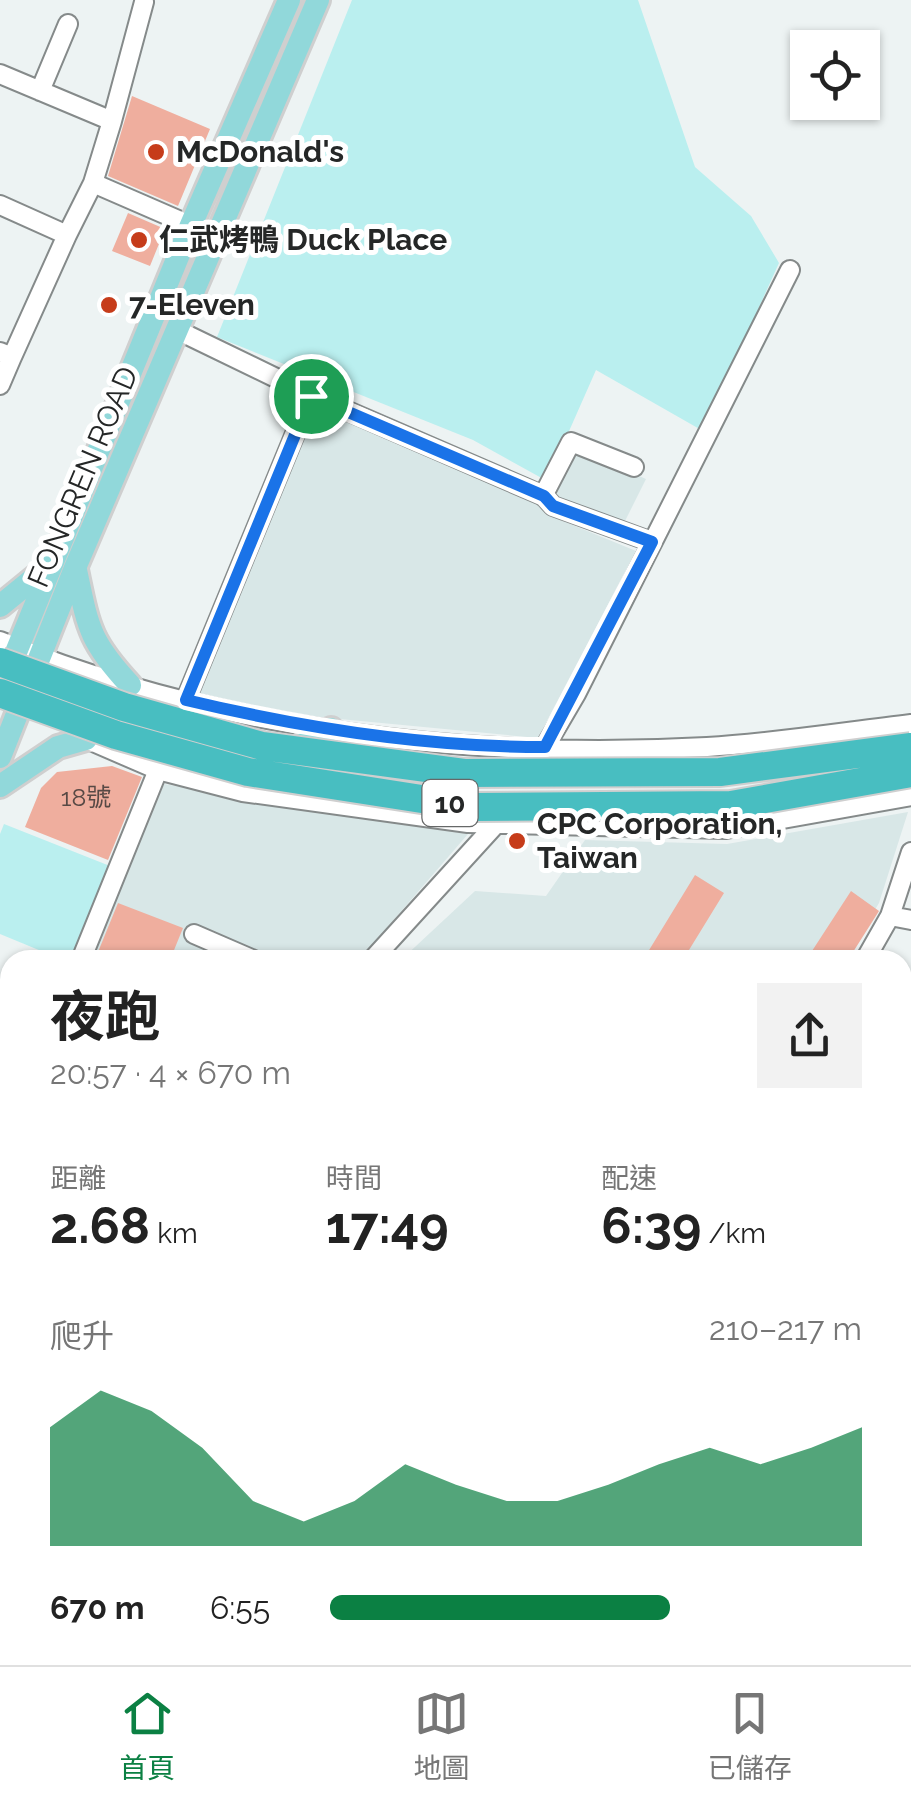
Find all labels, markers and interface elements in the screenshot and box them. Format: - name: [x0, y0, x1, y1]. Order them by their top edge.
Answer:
- map controls: [790, 30, 880, 120]
- button: locate: [790, 30, 880, 120]
- place label: McDonald's: [176, 134, 344, 169]
- marker: McDonald's: [145, 141, 167, 163]
- place label: 仁武烤鴨 Duck Place: [159, 222, 447, 257]
- marker: 仁武烤鴨 Duck Place: [128, 229, 150, 251]
- place label: 7-Eleven: [129, 287, 255, 322]
- marker: 7-Eleven: [98, 294, 120, 316]
- pin: [269, 354, 354, 439]
- street label: FONGREN ROAD: [20, 361, 145, 592]
- icon: arrive: [284, 369, 339, 424]
- road number: 10: [422, 780, 478, 826]
- house number: 18號: [61, 782, 111, 812]
- place label: CPC Corporation, Taiwan: [537, 806, 783, 875]
- marker: CPC Corporation, Taiwan: [506, 830, 528, 852]
- button: share: [757, 983, 862, 1088]
- text: 夜跑: [50, 984, 160, 1049]
- text: 20:57 · 4 × 670 m: [50, 1054, 291, 1091]
- text: 距離: [50, 1162, 106, 1195]
- text: 時間: [326, 1162, 382, 1195]
- text: 配速: [601, 1162, 657, 1195]
- text: 2.68: [50, 1196, 150, 1255]
- text: 17:49: [326, 1196, 449, 1255]
- text: 6:39: [601, 1196, 701, 1255]
- text: km: [150, 1217, 198, 1250]
- text: /km: [701, 1217, 766, 1250]
- text: 210–217 m: [709, 1310, 862, 1347]
- text: 爬升: [50, 1317, 114, 1354]
- text: 670 m: [50, 1589, 145, 1626]
- text: 6:55: [210, 1589, 270, 1626]
- tab: 首頁: [119, 1686, 175, 1786]
- tab: 地圖: [413, 1686, 470, 1786]
- tab: 已儲存: [708, 1686, 792, 1786]

